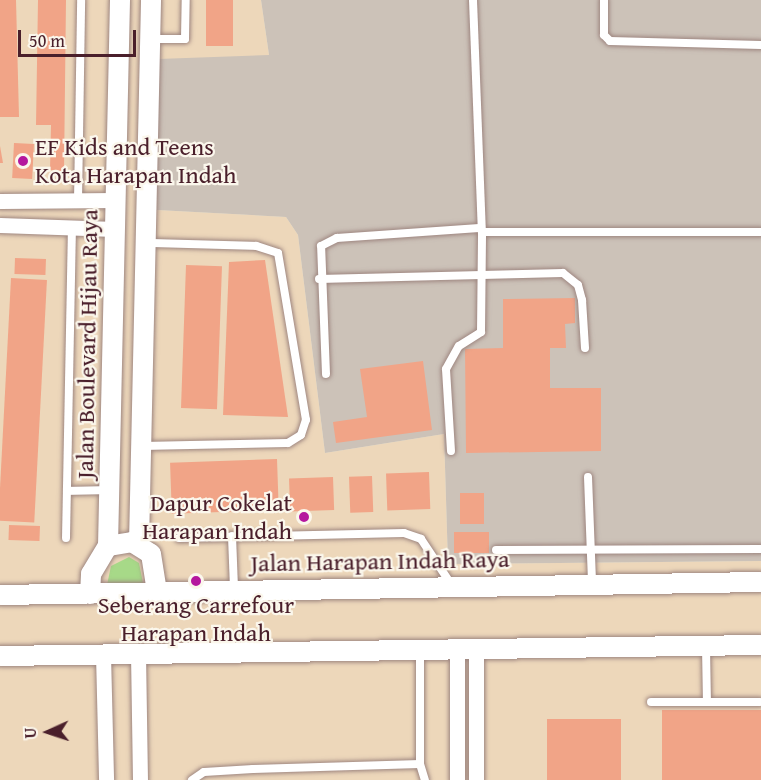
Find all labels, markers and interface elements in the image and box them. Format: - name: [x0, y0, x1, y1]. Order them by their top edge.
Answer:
- scale bar: [21, 18, 140, 56]
- text: 50 m: [29, 27, 65, 54]
- place label: EF Kids and Teens Kota Harapan Indah: [35, 133, 236, 189]
- marker: EF Kids and Teens Kota Harapan Indah: [16, 154, 30, 168]
- street label: Jalan Boulevard Hijau Raya: [70, 209, 104, 479]
- place label: Dapur Cokelat Harapan Indah: [142, 489, 292, 545]
- marker: Dapur Cokelat Harapan Indah: [297, 510, 311, 524]
- street label: Jalan Harapan Indah Raya: [250, 544, 510, 578]
- marker: Seberang Carrefour Harapan Indah: [189, 574, 203, 588]
- place label: Seberang Carrefour Harapan Indah: [98, 591, 294, 647]
- north arrow: [18, 702, 78, 762]
- text: U: [18, 727, 42, 739]

